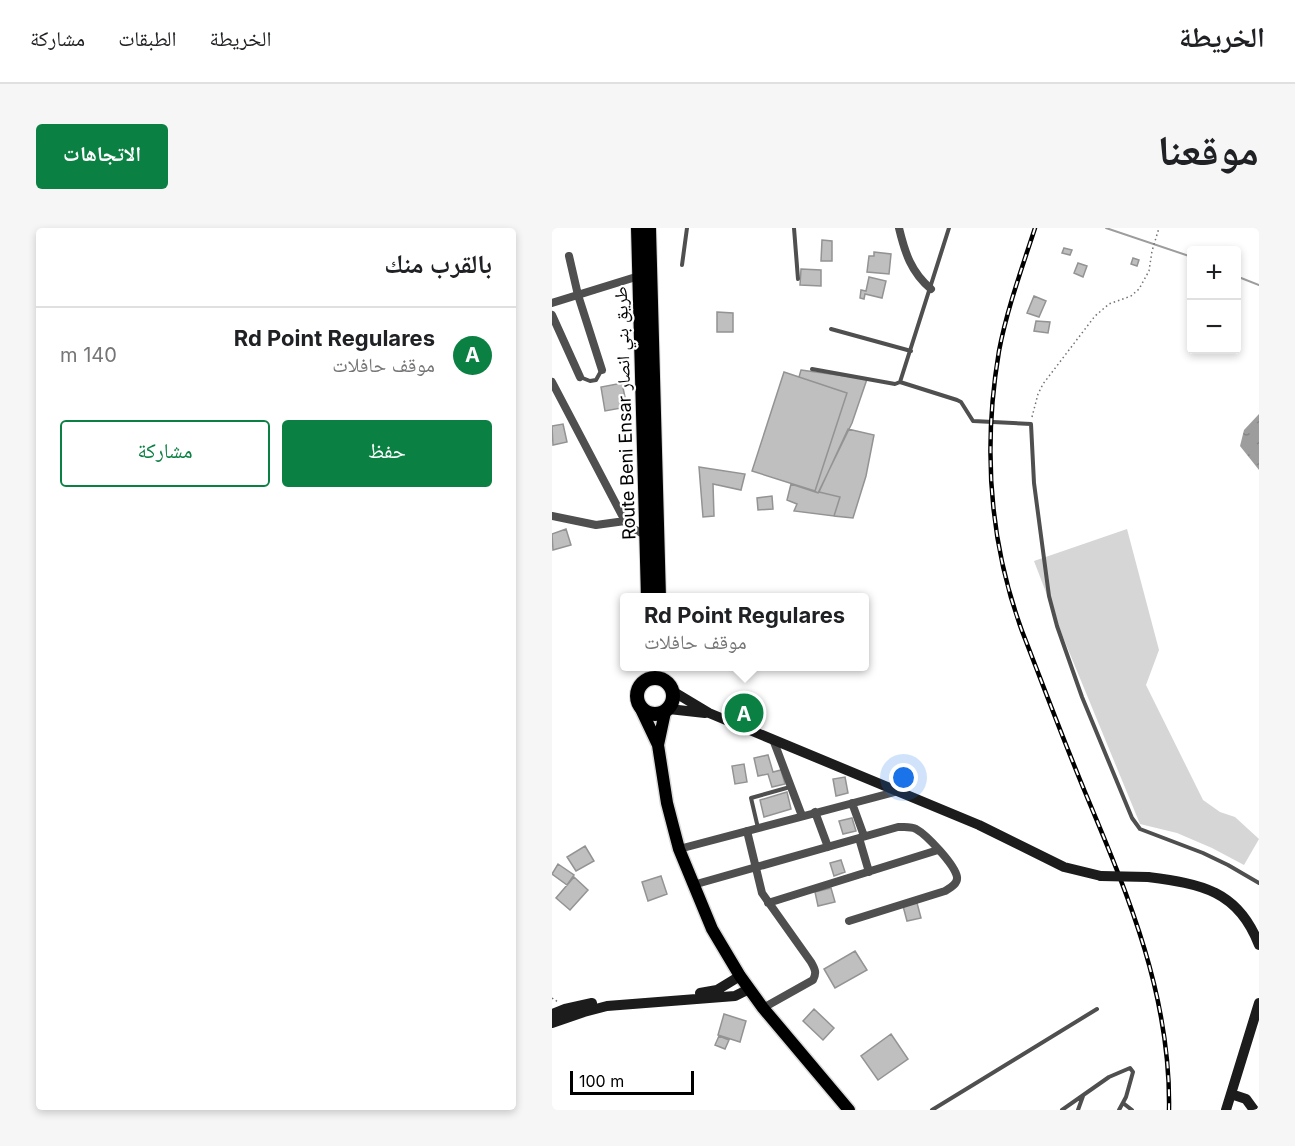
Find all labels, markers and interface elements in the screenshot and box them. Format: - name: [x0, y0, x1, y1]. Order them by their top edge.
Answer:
- text: الخريطة: [1179, 20, 1265, 54]
- text: مشاركة: [30, 26, 85, 51]
- text: الطبقات: [118, 26, 177, 51]
- text: الخريطة: [210, 26, 271, 51]
- button: الاتجاهات: [36, 124, 168, 189]
- text: موقعنا: [1158, 124, 1259, 175]
- map controls: [1187, 246, 1241, 354]
- button: +: [1187, 246, 1241, 300]
- text: بالقرب منك: [384, 248, 492, 279]
- street label: Route Beni Ensar طريق بني انصار: [610, 286, 644, 540]
- button: −: [1187, 300, 1241, 354]
- text: Rd Point Regulares: [234, 325, 435, 351]
- text: 140 m: [60, 343, 117, 367]
- text: A: [465, 343, 480, 367]
- text: موقف حافلات: [332, 353, 435, 377]
- button: مشاركة: [60, 420, 270, 487]
- button: حفظ: [282, 420, 492, 487]
- popup: [620, 593, 869, 671]
- text: Rd Point Regulares: [644, 602, 845, 628]
- text: موقف حافلات: [644, 630, 747, 654]
- pin: A: [724, 690, 764, 736]
- your location: [889, 763, 918, 792]
- scale bar: [570, 1068, 694, 1096]
- text: 100 m: [579, 1071, 624, 1091]

